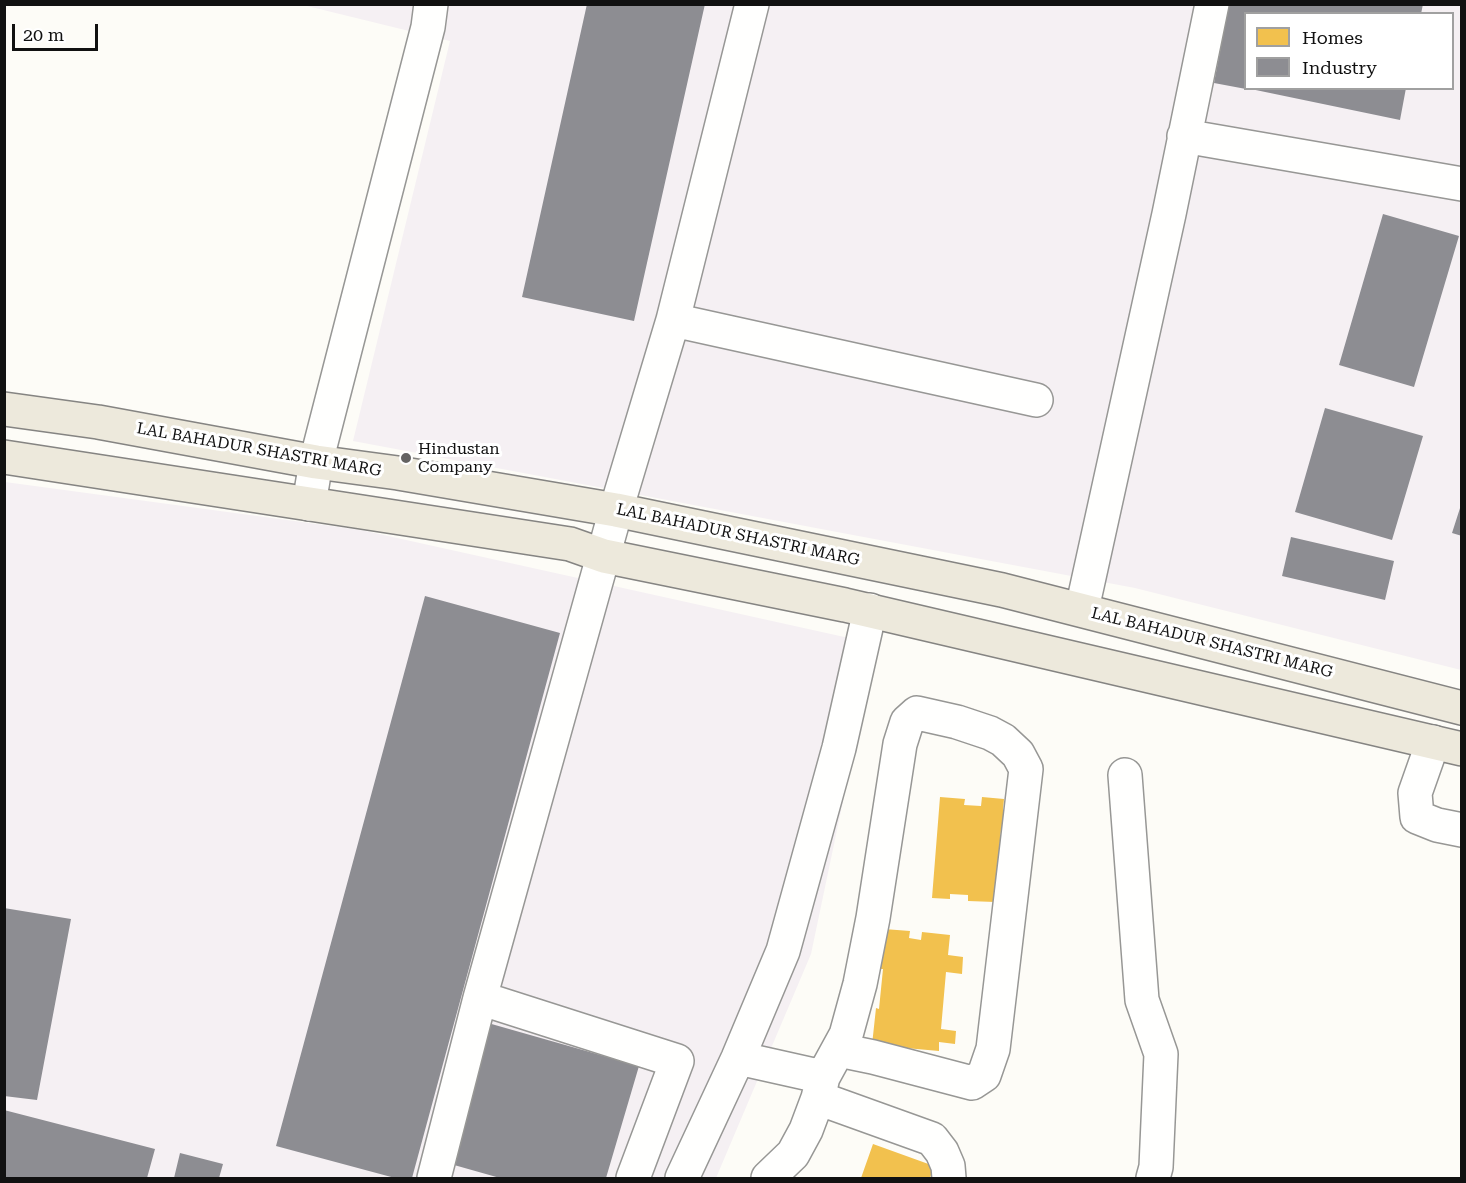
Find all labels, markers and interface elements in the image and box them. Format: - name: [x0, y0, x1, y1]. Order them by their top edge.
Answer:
- scale bar: [15, 12, 100, 50]
- legend: [1244, 12, 1454, 90]
- text: 20 m: [23, 24, 64, 45]
- text: Homes: [1302, 27, 1363, 48]
- text: Industry: [1302, 57, 1377, 78]
- street label: LAL BAHADUR SHASTRI MARG: [135, 419, 383, 481]
- place label: Hindustan Company: [418, 439, 499, 477]
- marker: Hindustan Company: [399, 451, 413, 465]
- street label: LAL BAHADUR SHASTRI MARG: [615, 500, 861, 570]
- street label: LAL BAHADUR SHASTRI MARG: [1089, 604, 1335, 682]

